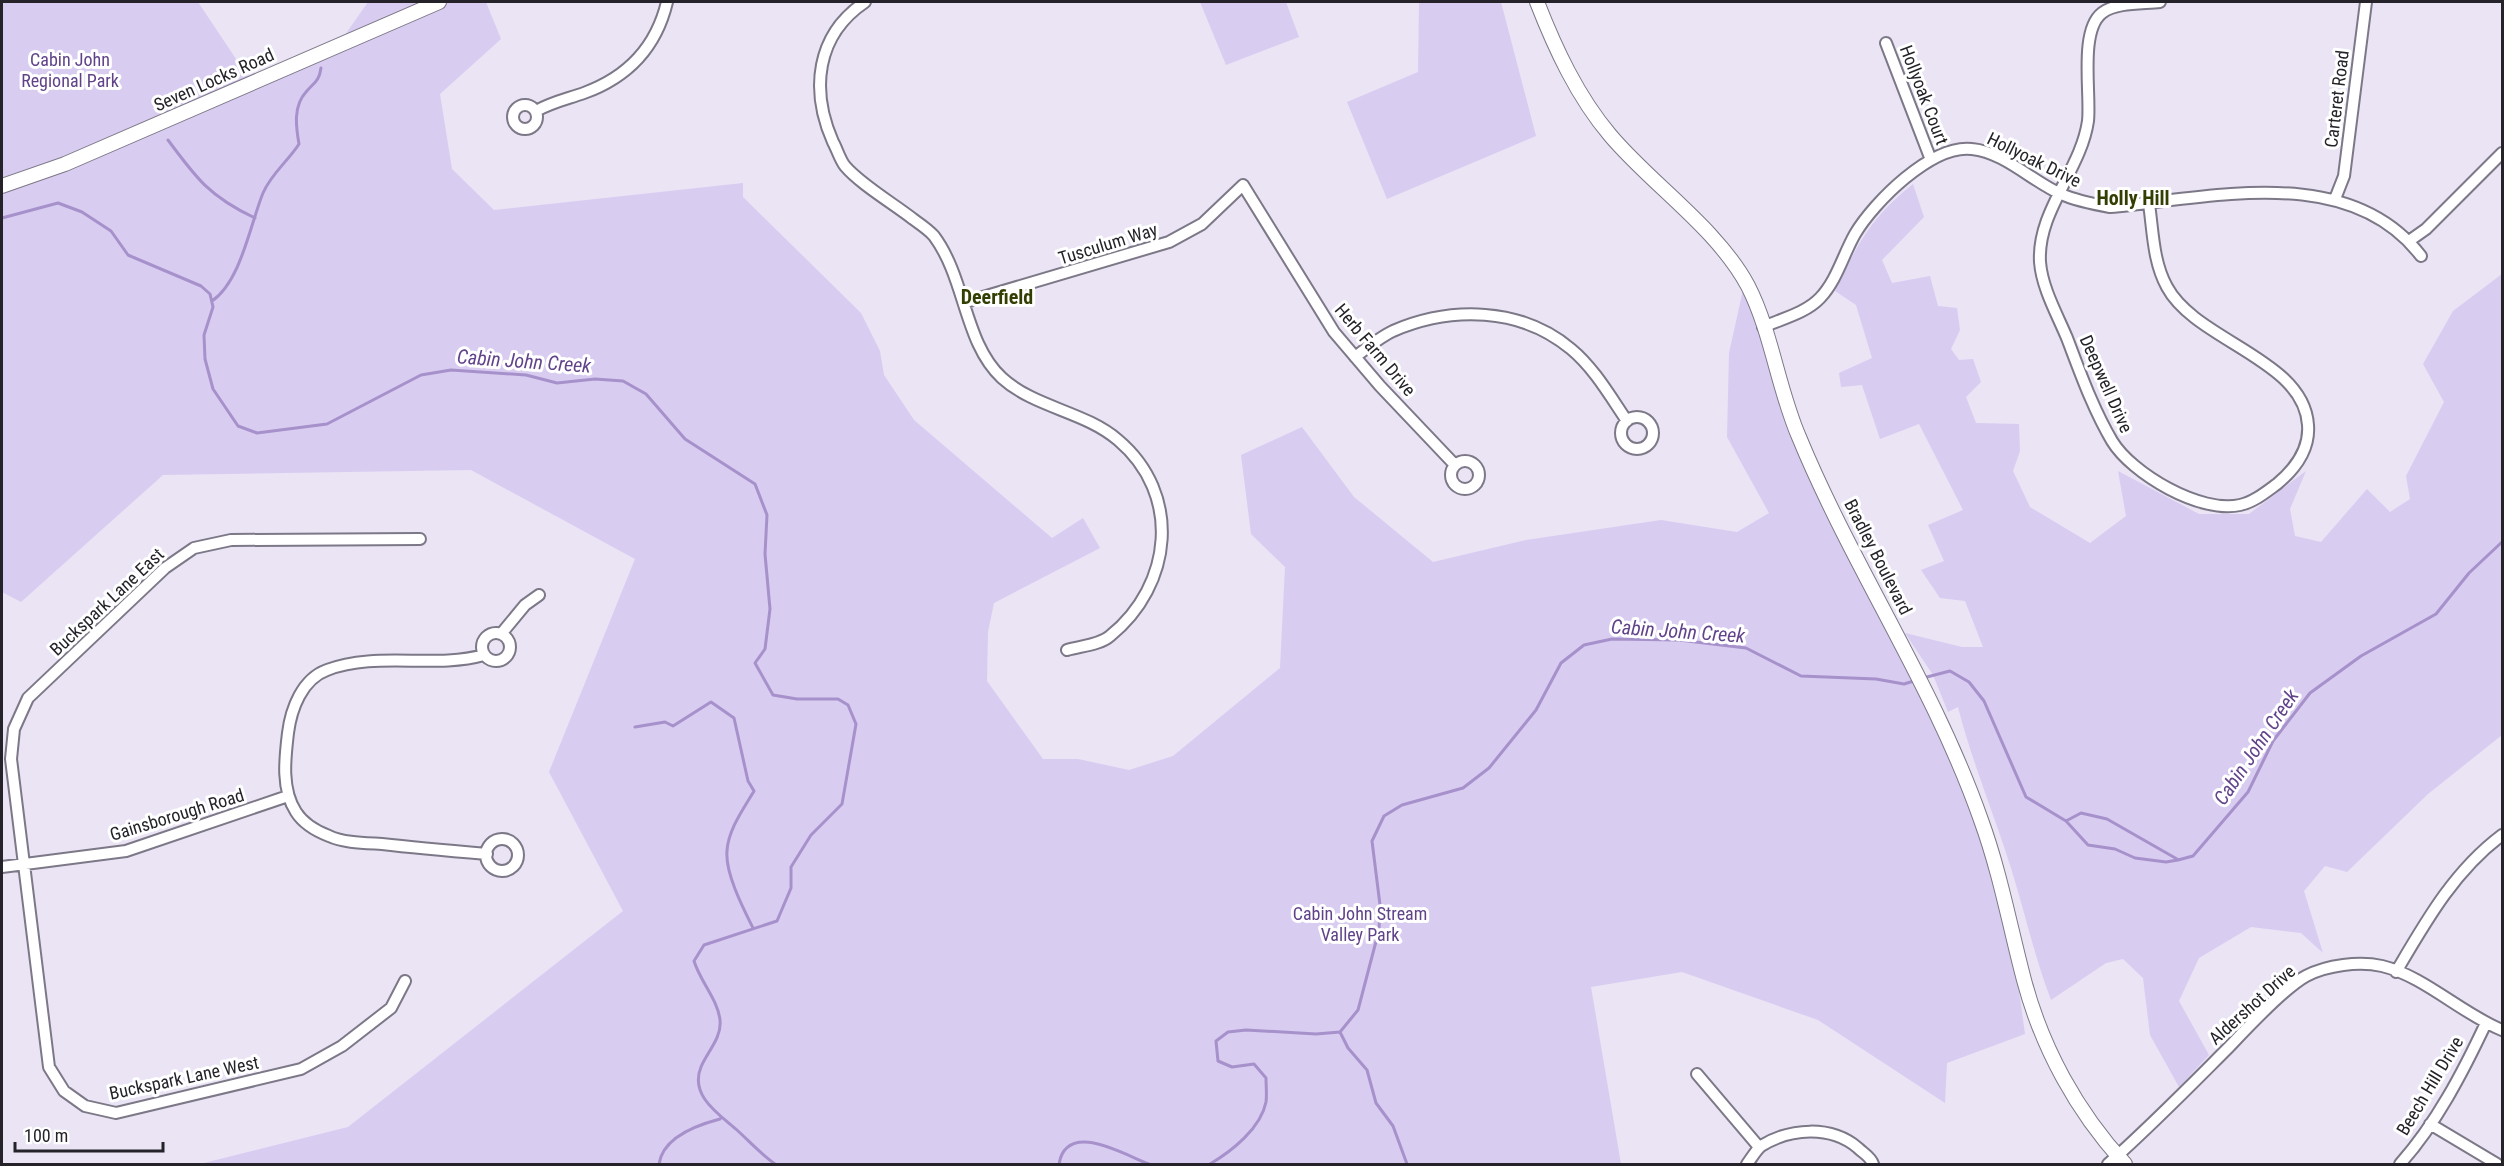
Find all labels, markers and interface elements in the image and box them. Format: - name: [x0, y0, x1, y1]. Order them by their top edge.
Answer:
- street label: Hollyoak Court: [1896, 42, 1953, 148]
- street label: Seven Locks Road: [151, 44, 277, 115]
- park label: Cabin John Regional Park: [21, 49, 119, 91]
- street label: Carteret Road: [2320, 49, 2353, 149]
- street label: Hollyoak Drive: [1984, 128, 2084, 191]
- district label: Holly Hill: [2096, 186, 2170, 210]
- street label: Tusculum Way: [1056, 218, 1160, 269]
- district label: Deerfield: [961, 285, 1033, 309]
- street label: Herb Farm Drive: [1331, 299, 1420, 400]
- street label: Deepwell Drive: [2076, 332, 2137, 436]
- water label: Cabin John Creek: [456, 344, 593, 378]
- street label: Bradley Boulevard: [1840, 495, 1917, 618]
- street label: Buckspark Lane East: [45, 543, 168, 660]
- water label: Cabin John Creek: [1610, 614, 1747, 648]
- water label: Cabin John Creek: [2208, 684, 2304, 809]
- street label: Gainsborough Road: [107, 784, 246, 845]
- park label: Cabin John Stream Valley Park: [1293, 903, 1427, 945]
- street label: Aldershot Drive: [2204, 960, 2299, 1049]
- street label: Beech Hill Drive: [2392, 1033, 2467, 1139]
- street label: Buckspark Lane West: [107, 1051, 261, 1104]
- scale bar: [15, 1115, 164, 1153]
- text: 100 m: [24, 1125, 68, 1146]

